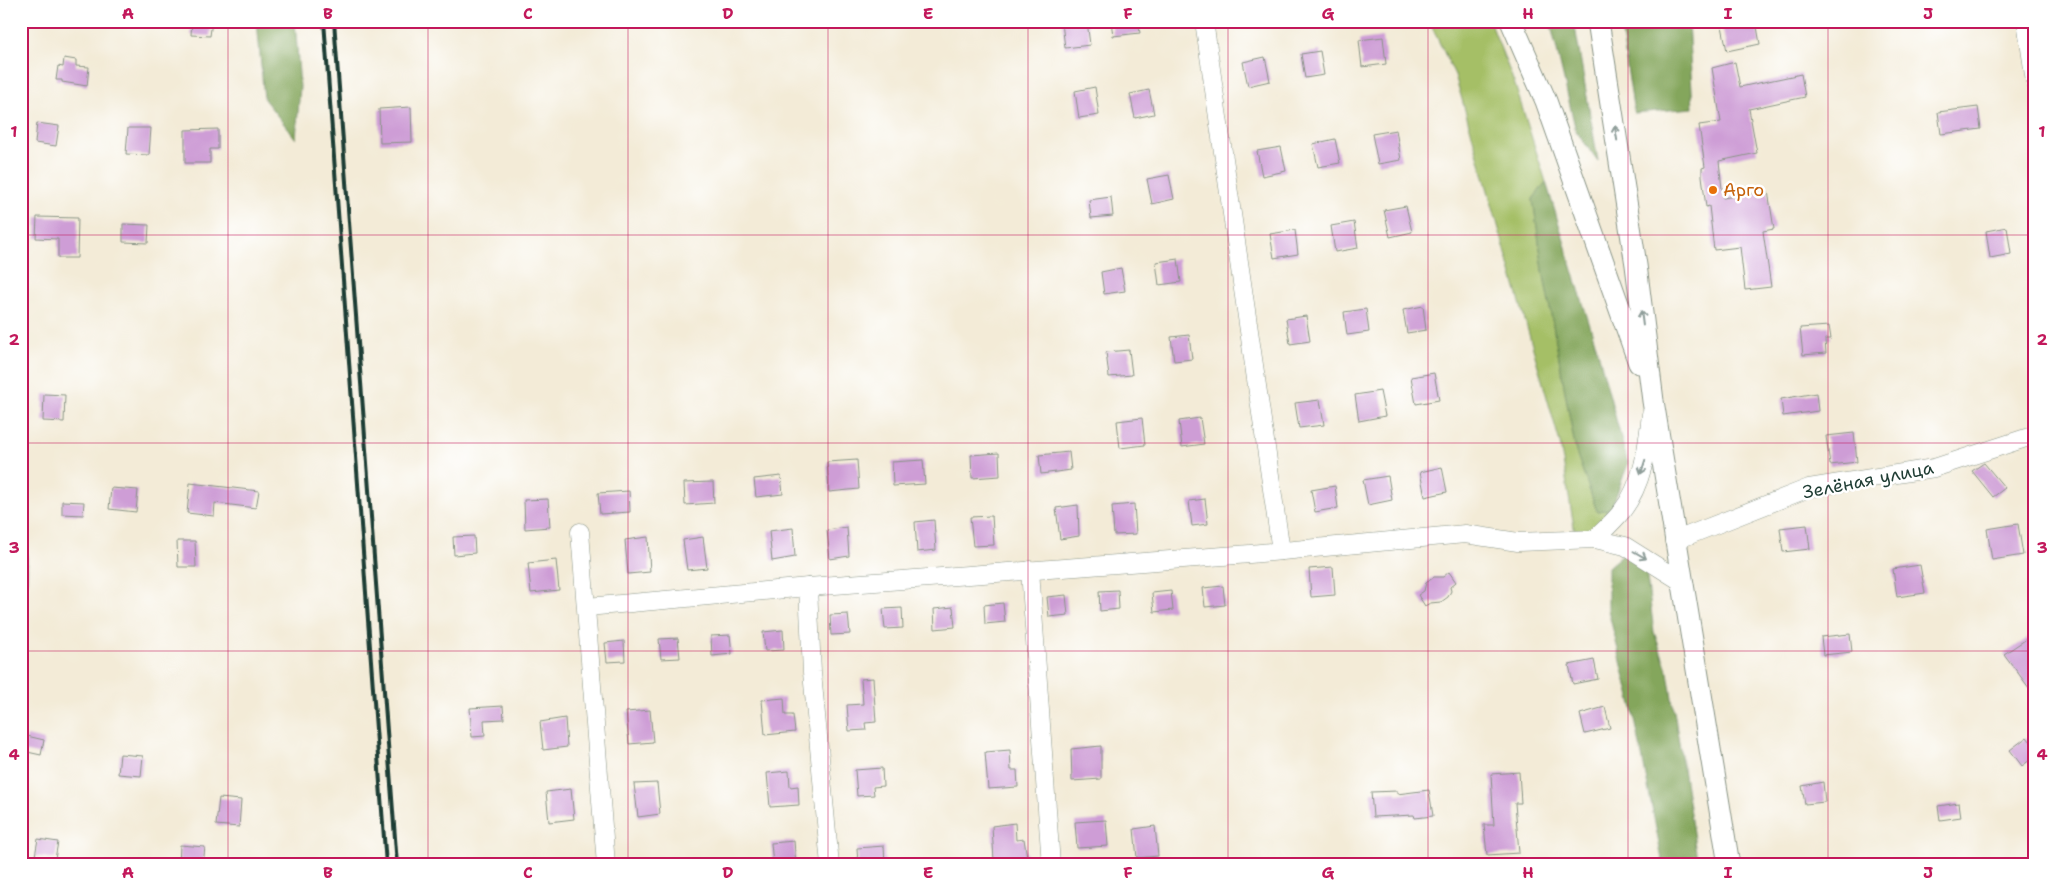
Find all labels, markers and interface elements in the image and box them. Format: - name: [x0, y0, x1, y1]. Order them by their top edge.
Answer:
- text: A: [122, 3, 134, 24]
- text: B: [323, 3, 333, 24]
- text: C: [523, 3, 533, 24]
- text: D: [722, 3, 734, 24]
- text: E: [923, 3, 933, 24]
- text: F: [1123, 3, 1133, 24]
- text: G: [1322, 3, 1335, 24]
- text: H: [1522, 3, 1534, 24]
- text: I: [1724, 3, 1733, 24]
- text: J: [1923, 3, 1933, 24]
- text: 1: [10, 121, 18, 142]
- text: 1: [2038, 121, 2046, 142]
- one-way arrow: [1610, 125, 1620, 141]
- place label: Арго: [1723, 178, 1764, 202]
- marker: Арго: [1707, 184, 1719, 196]
- one-way arrow: [1637, 310, 1647, 326]
- text: 2: [8, 329, 20, 350]
- text: 2: [2036, 329, 2048, 350]
- street label: Зелёная улица: [1800, 456, 1936, 504]
- one-way arrow: [1638, 458, 1647, 474]
- text: 3: [8, 537, 20, 558]
- text: 3: [2036, 537, 2048, 558]
- one-way arrow: [1633, 550, 1648, 560]
- text: 4: [8, 744, 20, 765]
- text: 4: [2036, 744, 2048, 765]
- text: A: [122, 862, 134, 883]
- text: B: [323, 862, 333, 883]
- text: C: [523, 862, 533, 883]
- text: D: [722, 862, 734, 883]
- text: E: [923, 862, 933, 883]
- text: F: [1123, 862, 1133, 883]
- text: G: [1322, 862, 1335, 883]
- text: H: [1522, 862, 1534, 883]
- text: I: [1724, 862, 1733, 883]
- text: J: [1923, 862, 1933, 883]

